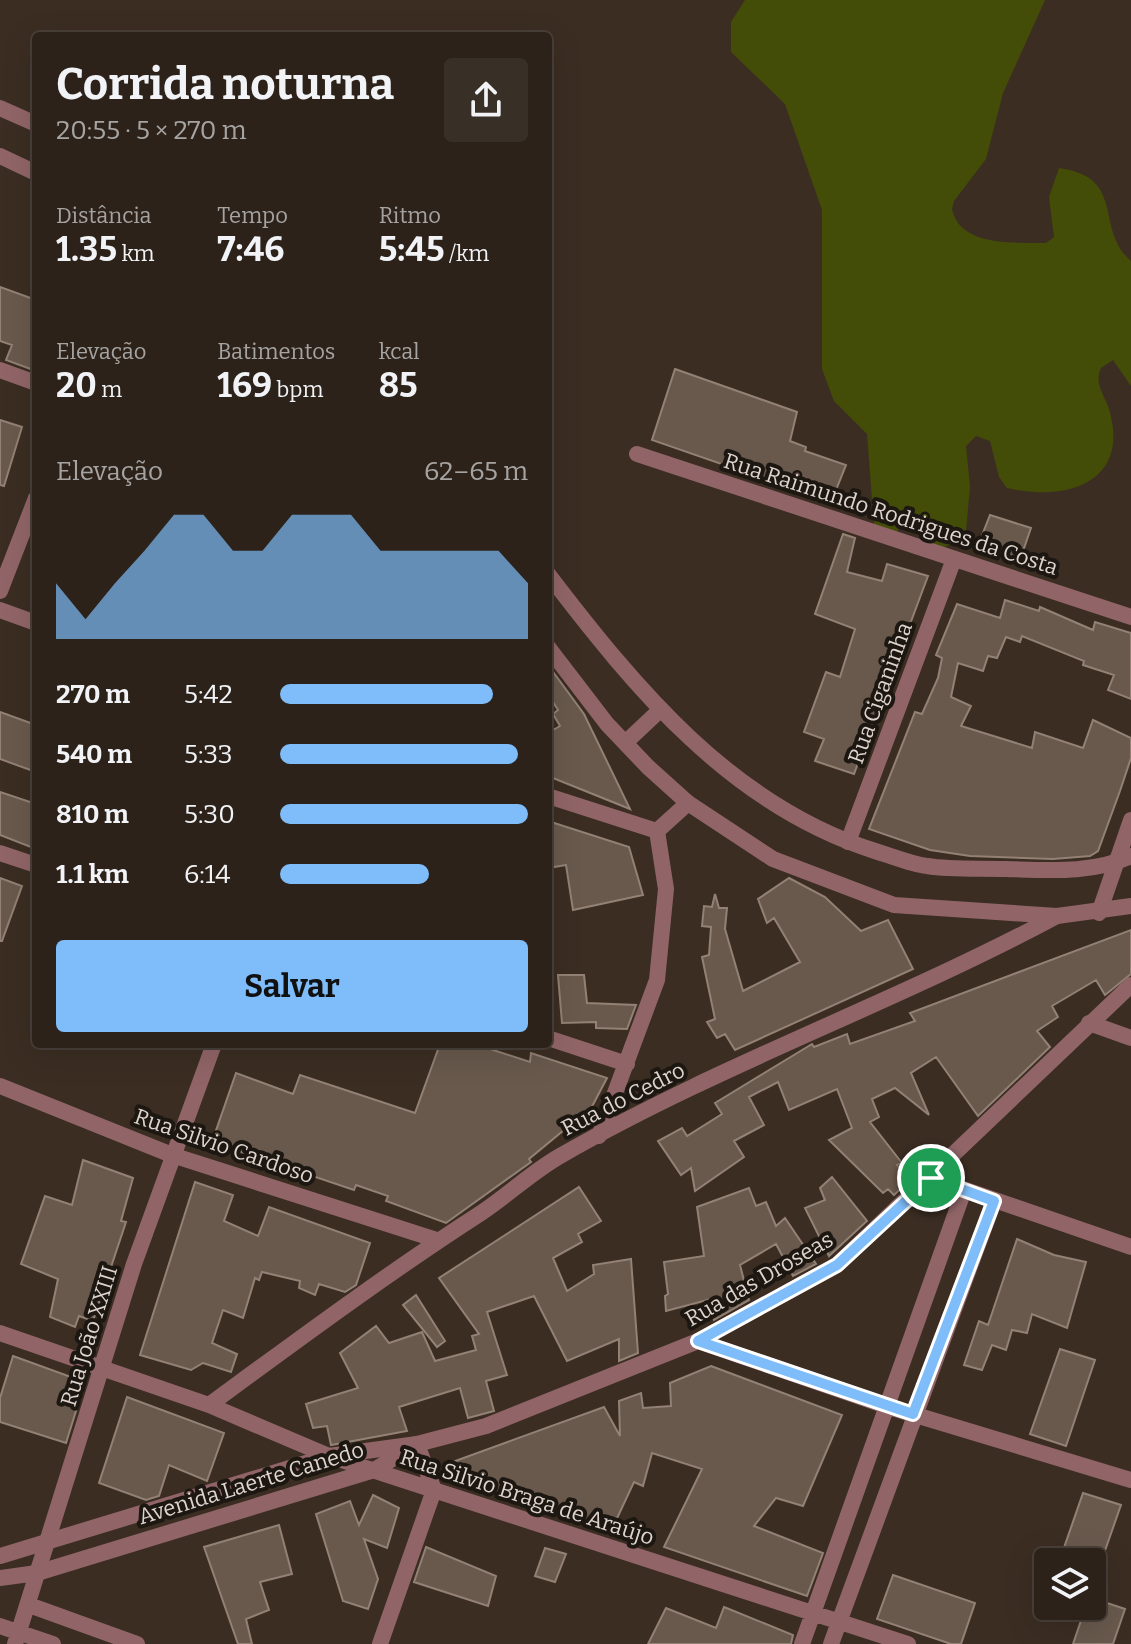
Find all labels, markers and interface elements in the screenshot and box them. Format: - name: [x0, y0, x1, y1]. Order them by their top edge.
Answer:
- text: Corrida noturna: [56, 58, 394, 111]
- button: share: [444, 58, 528, 142]
- text: 20:55 · 5 × 270 m: [56, 115, 247, 146]
- text: Distância: [56, 202, 152, 229]
- text: Tempo: [217, 202, 288, 229]
- text: Ritmo: [379, 202, 441, 229]
- text: 1.35: [56, 229, 117, 270]
- text: 7:46: [217, 229, 284, 270]
- text: 5:45: [379, 229, 444, 270]
- text: km: [117, 240, 155, 267]
- text: /km: [444, 240, 489, 267]
- text: Elevação: [56, 338, 146, 365]
- text: Batimentos: [217, 338, 335, 365]
- text: kcal: [379, 338, 420, 365]
- text: 20: [56, 365, 97, 406]
- text: 169: [217, 365, 272, 406]
- text: 85: [379, 365, 418, 406]
- text: m: [97, 376, 122, 403]
- text: bpm: [272, 376, 323, 403]
- street label: Rua Raimundo Rodrigues da Costa: [720, 447, 1062, 581]
- text: Elevação: [56, 456, 163, 487]
- text: 62–65 m: [424, 456, 528, 487]
- street label: Rua Ciganinha: [842, 619, 918, 767]
- text: 270 m: [56, 679, 130, 710]
- text: 5:42: [184, 679, 233, 710]
- text: 540 m: [56, 739, 132, 770]
- text: 5:33: [184, 739, 233, 770]
- text: 810 m: [56, 799, 129, 830]
- text: 5:30: [184, 799, 235, 830]
- text: 1.1 km: [56, 859, 129, 890]
- text: 6:14: [184, 859, 231, 890]
- button: Salvar: [56, 940, 528, 1032]
- street label: Rua do Cedro: [557, 1056, 689, 1142]
- street label: Rua Silvio Cardoso: [131, 1103, 317, 1189]
- pin: [897, 1144, 965, 1212]
- icon: arrive: [909, 1156, 953, 1200]
- street label: Rua das Droseas: [680, 1226, 838, 1332]
- street label: Rua João XXIII: [55, 1262, 123, 1410]
- street label: Avenida Laerte Canedo: [135, 1436, 367, 1530]
- street label: Rua Silvio Braga de Araújo: [397, 1443, 657, 1551]
- map controls: [1034, 1548, 1106, 1620]
- button: layers: [1034, 1548, 1106, 1620]

